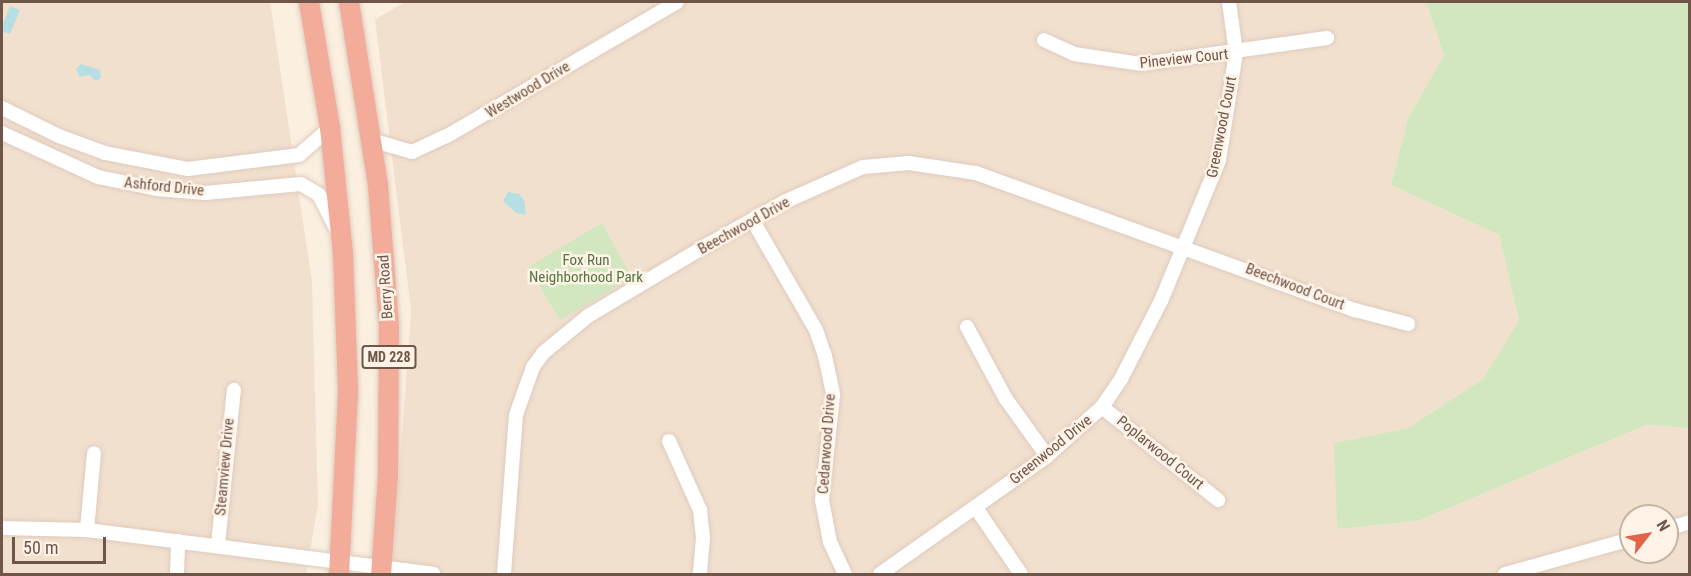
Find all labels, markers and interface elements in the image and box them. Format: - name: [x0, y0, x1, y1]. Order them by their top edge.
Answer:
- street label: Pineview Court: [1139, 45, 1229, 73]
- street label: Westwood Drive: [483, 58, 573, 122]
- street label: Greenwood Court: [1203, 75, 1241, 179]
- street label: Ashford Drive: [123, 174, 205, 200]
- street label: Beechwood Drive: [695, 193, 793, 259]
- park label: Fox Run Neighborhood Park: [529, 251, 643, 286]
- street label: Berry Road: [375, 254, 397, 320]
- street label: Beechwood Court: [1243, 260, 1347, 314]
- road number: MD 228: [360, 346, 418, 368]
- street label: Cedarwood Drive: [815, 393, 839, 495]
- street label: Greenwood Drive: [1006, 411, 1096, 489]
- street label: Poplarwood Court: [1113, 412, 1207, 494]
- street label: Steamview Drive: [212, 418, 238, 516]
- north arrow: [1619, 504, 1679, 564]
- text: N: [1652, 516, 1674, 535]
- scale bar: [15, 525, 110, 563]
- text: 50 m: [23, 537, 58, 558]

